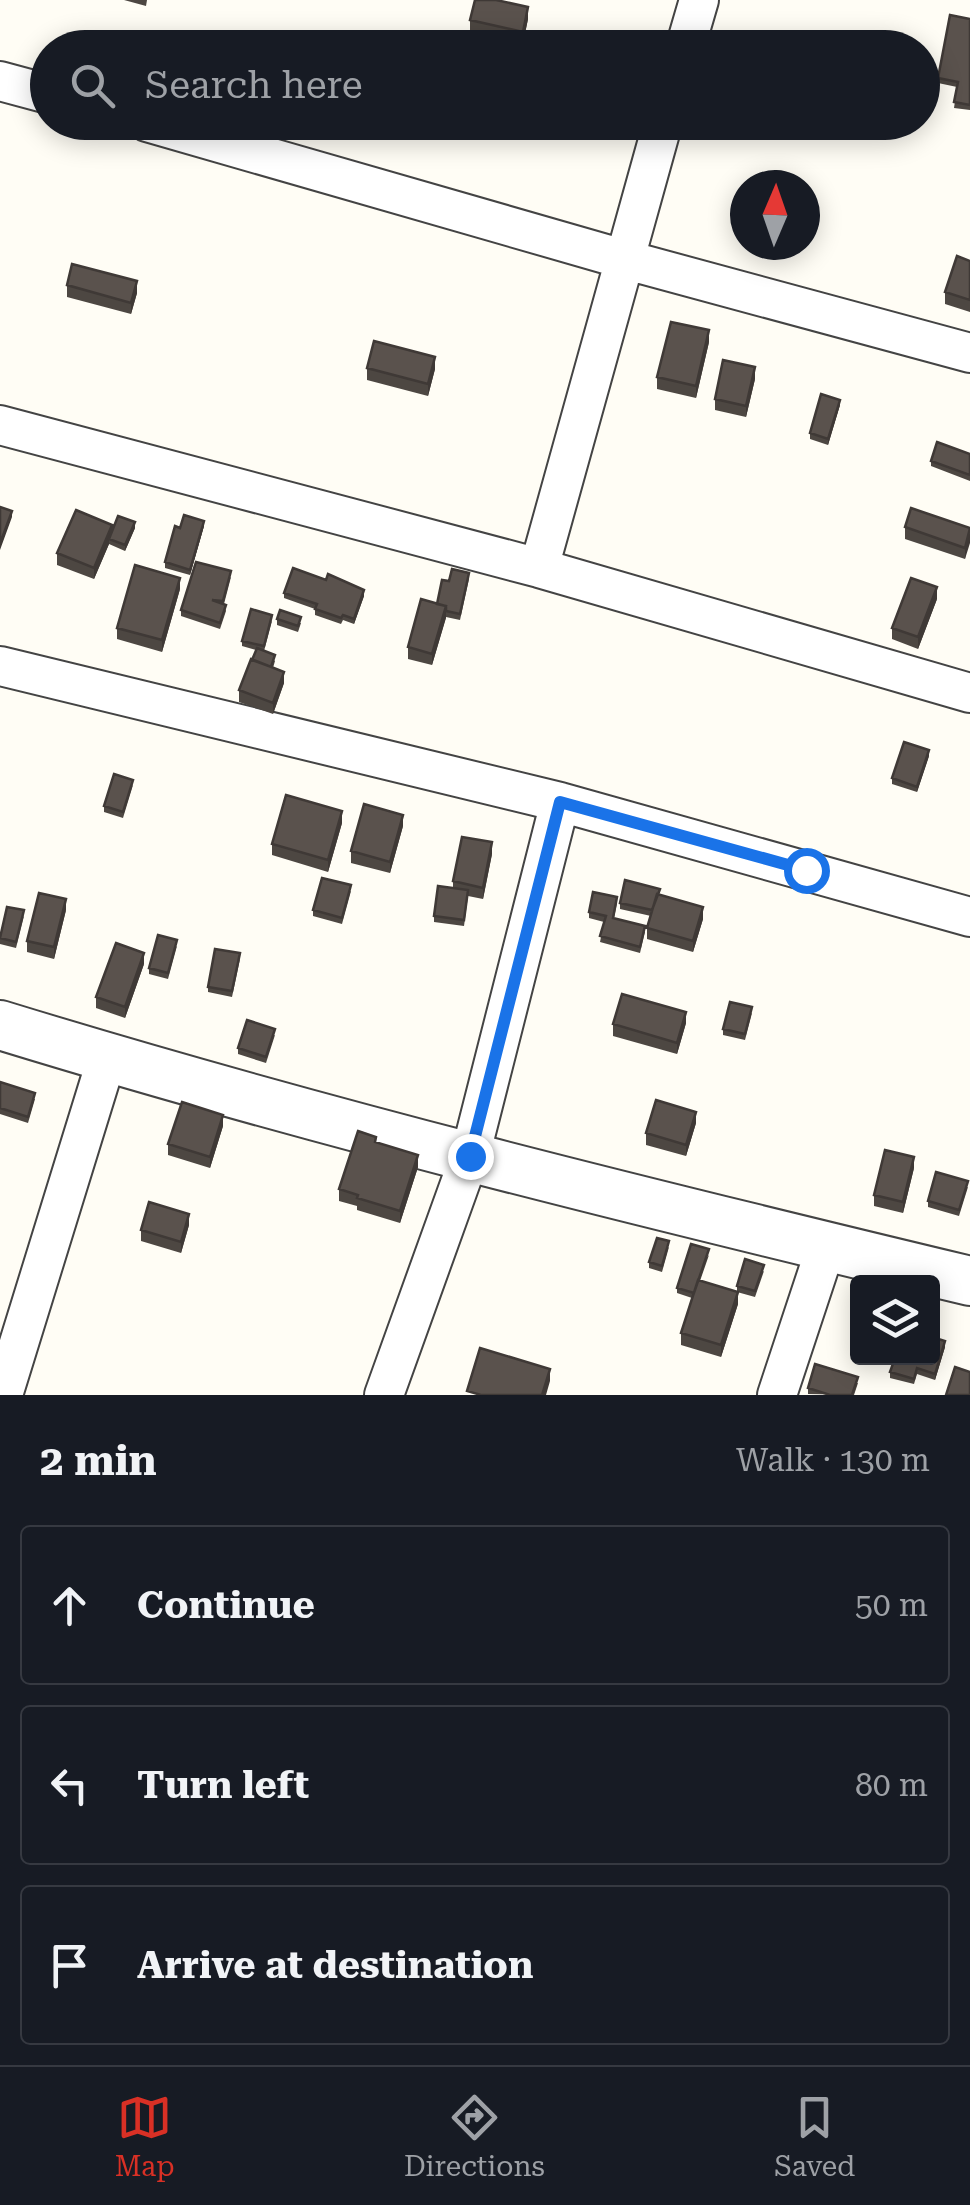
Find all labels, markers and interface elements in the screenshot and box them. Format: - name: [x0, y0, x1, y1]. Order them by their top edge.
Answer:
- search box: [30, 30, 940, 140]
- icon: search: [65, 58, 120, 113]
- text: Search here: [145, 63, 363, 107]
- north arrow: [730, 170, 820, 260]
- route start: [784, 848, 830, 894]
- route end: [448, 1134, 494, 1180]
- map controls: [850, 1275, 940, 1365]
- button: layers: [850, 1275, 940, 1365]
- text: 2 min: [40, 1436, 157, 1485]
- text: Walk · 130 m: [736, 1441, 930, 1479]
- icon: ahead: [42, 1578, 97, 1633]
- text: Continue: [137, 1583, 315, 1627]
- text: 50 m: [855, 1586, 928, 1624]
- icon: left: [42, 1758, 97, 1813]
- text: Turn left: [137, 1763, 309, 1807]
- text: 80 m: [855, 1766, 928, 1804]
- icon: arrive: [42, 1938, 97, 1993]
- text: Arrive at destination: [137, 1943, 533, 1987]
- tab: Map: [115, 2090, 175, 2183]
- tab: Directions: [404, 2090, 545, 2183]
- tab: Saved: [774, 2090, 855, 2183]

